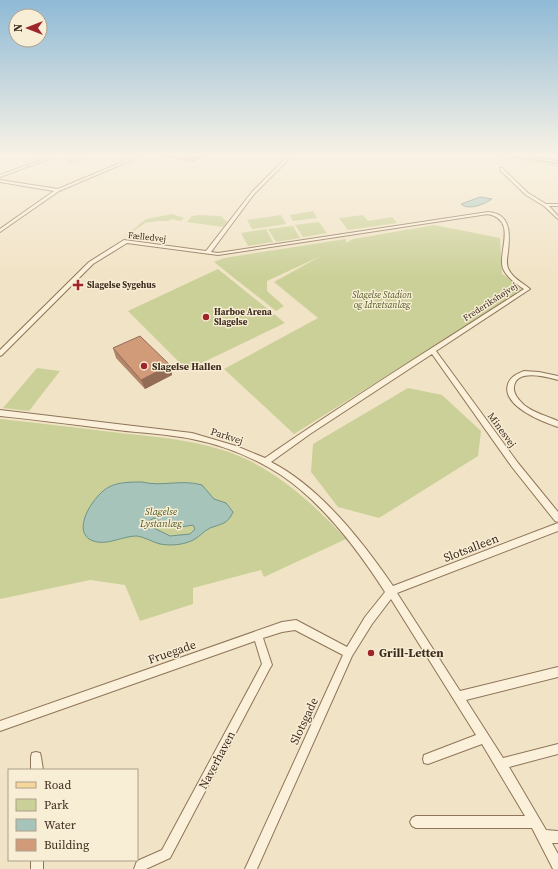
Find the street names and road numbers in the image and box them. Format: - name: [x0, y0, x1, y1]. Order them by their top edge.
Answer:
- street label: Fælledvej: [127, 229, 167, 245]
- street label: Frederikshøjvej: [461, 280, 519, 324]
- street label: Minesvej: [485, 410, 519, 450]
- street label: Parkvej: [209, 425, 245, 447]
- street label: Slotsalleen: [441, 530, 501, 566]
- street label: Fruegade: [146, 636, 198, 668]
- street label: Slotsgade: [286, 695, 322, 747]
- street label: Naverhaven: [195, 728, 239, 792]

